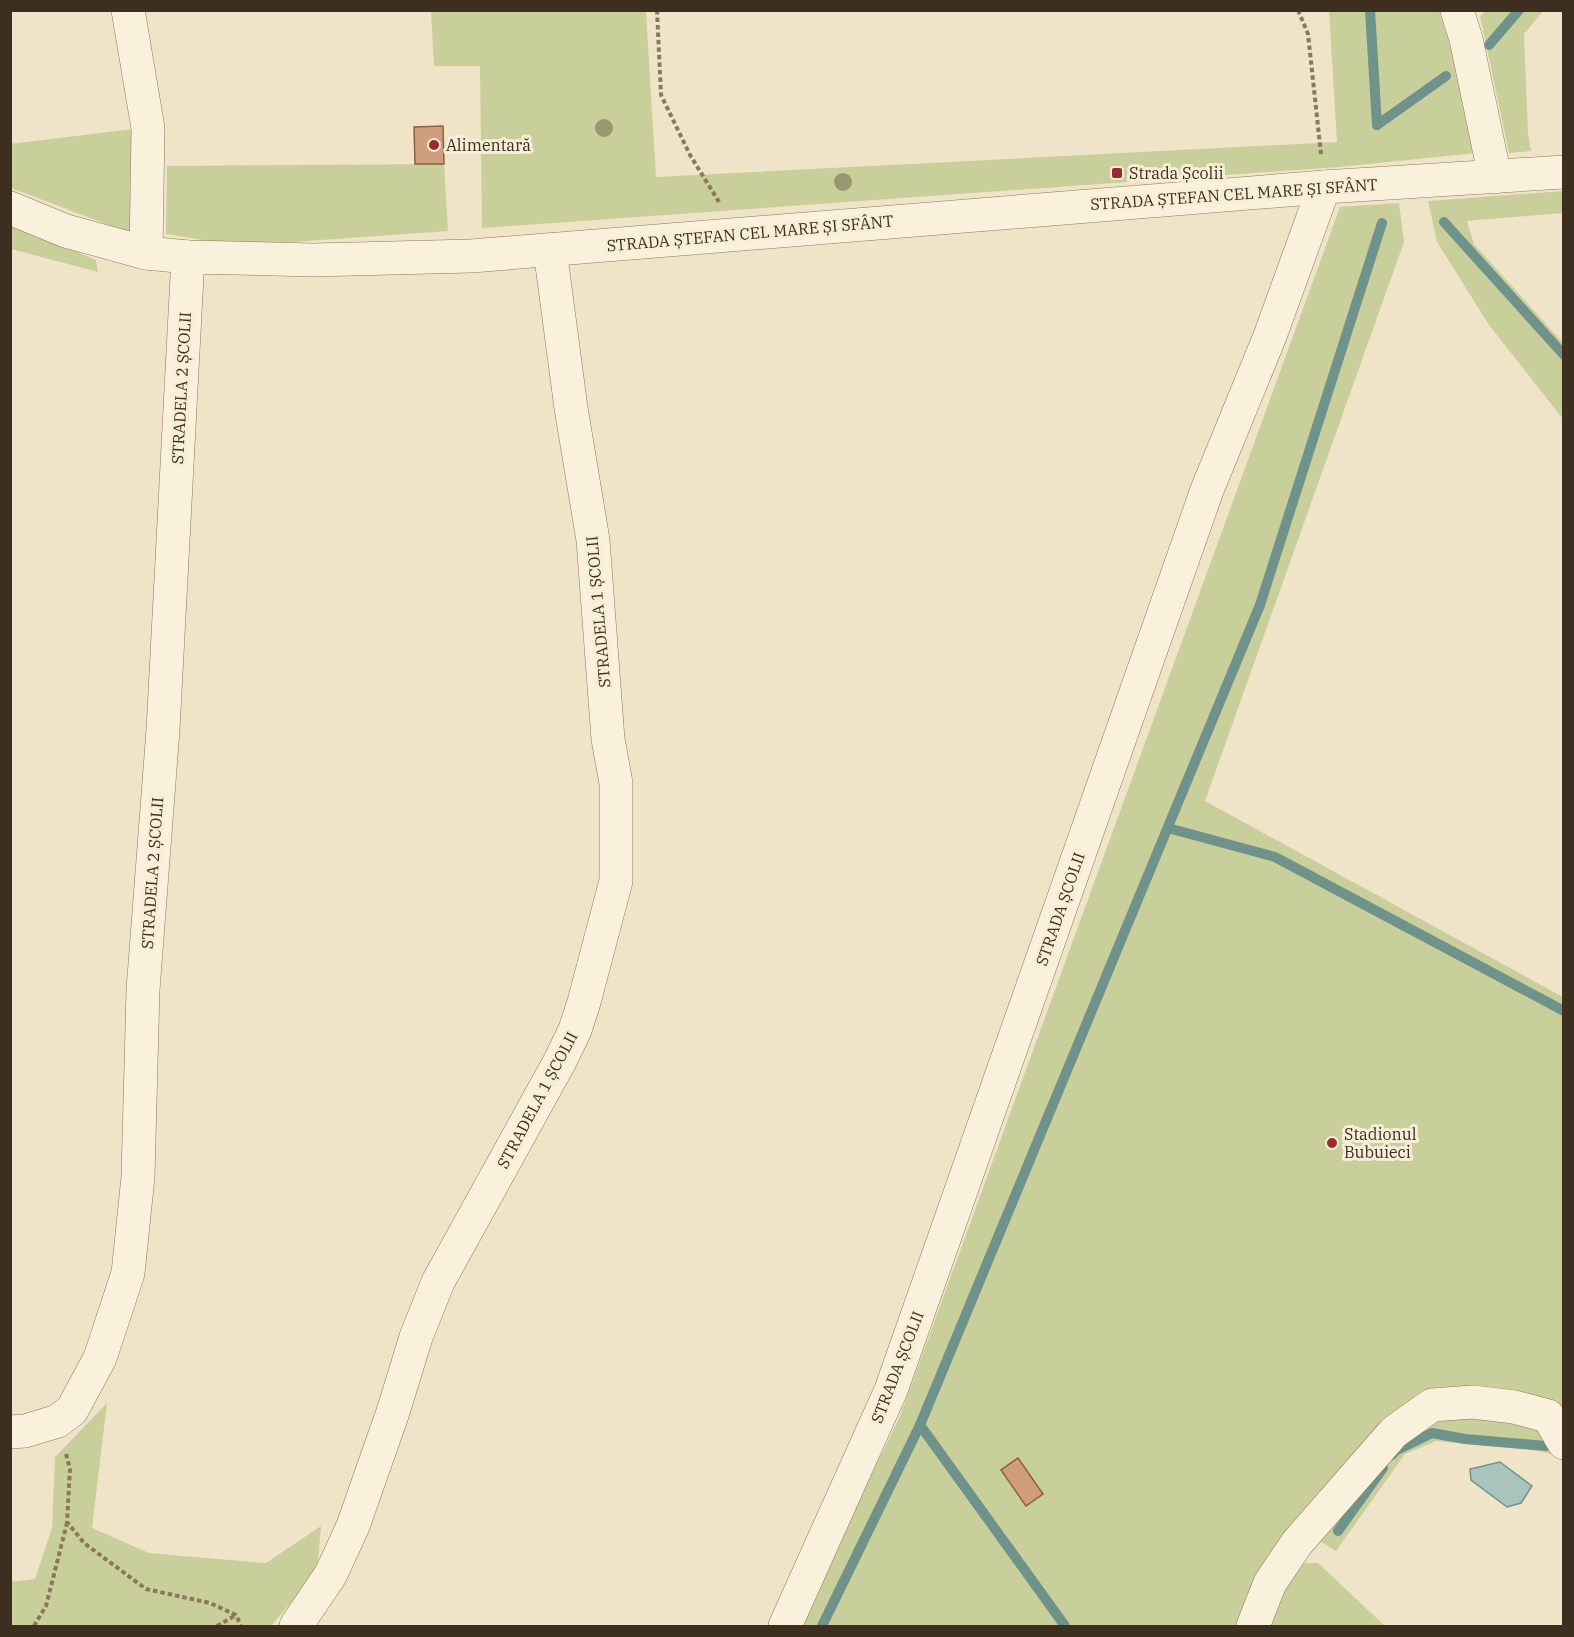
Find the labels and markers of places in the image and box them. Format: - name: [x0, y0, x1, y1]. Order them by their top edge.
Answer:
- place label: Alimentară: [446, 135, 531, 155]
- marker: Alimentară: [427, 138, 441, 152]
- place label: Strada Școlii: [1129, 163, 1223, 183]
- marker: Strada Școlii: [1110, 166, 1124, 180]
- place label: Stadionul Bubuieci: [1344, 1124, 1417, 1162]
- marker: Stadionul Bubuieci: [1325, 1136, 1339, 1150]

